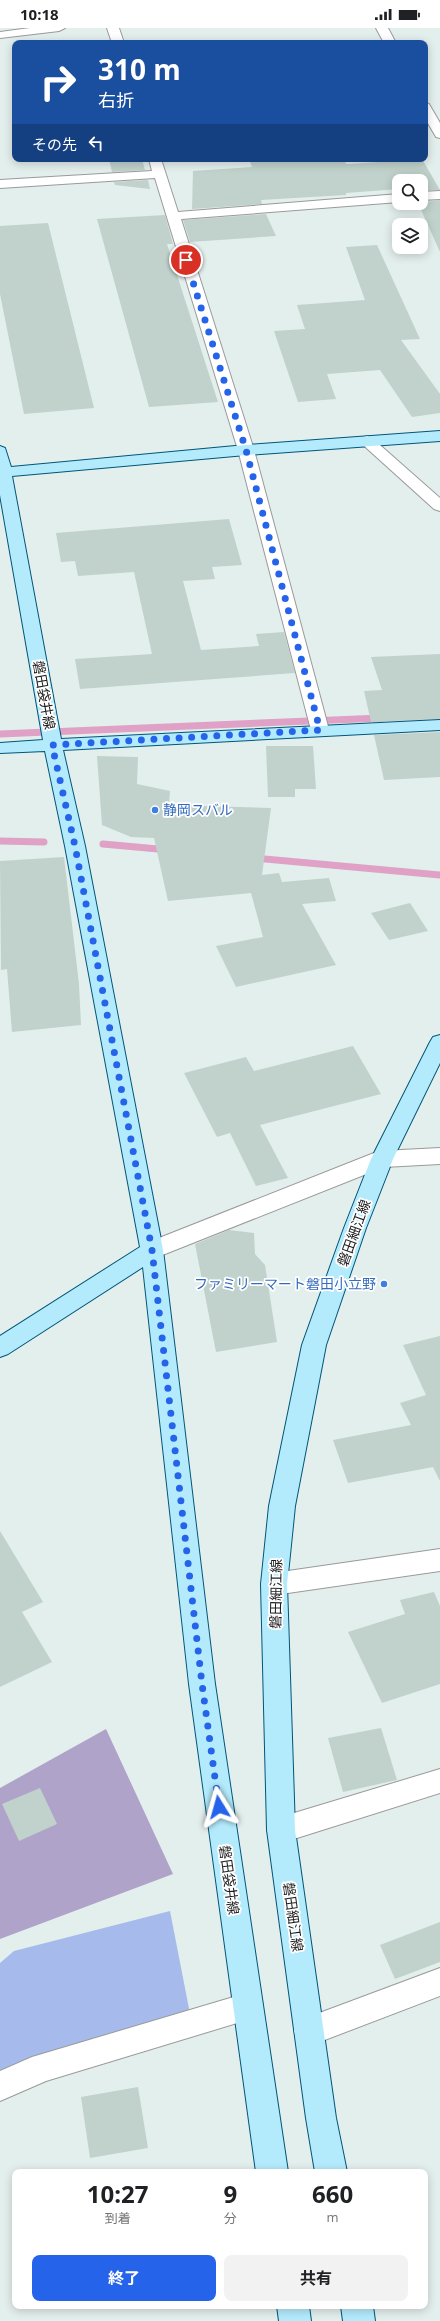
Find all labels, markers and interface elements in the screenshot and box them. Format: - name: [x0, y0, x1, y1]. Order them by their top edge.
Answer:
- text: 10:18: [20, 4, 59, 24]
- text: 310 m: [98, 50, 181, 88]
- icon: right: [32, 56, 84, 108]
- text: 右折: [98, 88, 134, 112]
- icon: left: [85, 132, 107, 154]
- text: その先: [32, 134, 77, 154]
- map controls: [392, 174, 428, 254]
- button: search: [392, 174, 428, 210]
- button: layers: [392, 218, 428, 254]
- pin: [169, 243, 203, 277]
- icon: arrive: [175, 249, 197, 271]
- street label: 磐田袋井線: [29, 659, 60, 731]
- place label: 静岡スバル: [163, 800, 233, 819]
- marker: 静岡スバル: [150, 805, 160, 815]
- street label: 磐田細江線: [333, 1197, 374, 1269]
- place label: ファミリーマート磐田小立野: [194, 1274, 376, 1293]
- marker: ファミリーマート磐田小立野: [379, 1279, 389, 1289]
- street label: 磐田細江線: [265, 1559, 286, 1629]
- position arrow: [198, 1786, 240, 1828]
- street label: 磐田袋井線: [215, 1844, 244, 1916]
- street label: 磐田細江線: [279, 1881, 308, 1953]
- text: 10:27: [87, 2177, 149, 2210]
- text: 9: [223, 2177, 237, 2210]
- text: 660: [312, 2177, 353, 2210]
- text: m: [327, 2208, 339, 2226]
- text: 到着: [105, 2209, 131, 2227]
- text: 分: [224, 2209, 237, 2227]
- button: 終了: [32, 2255, 216, 2301]
- button: 共有: [224, 2255, 408, 2301]

